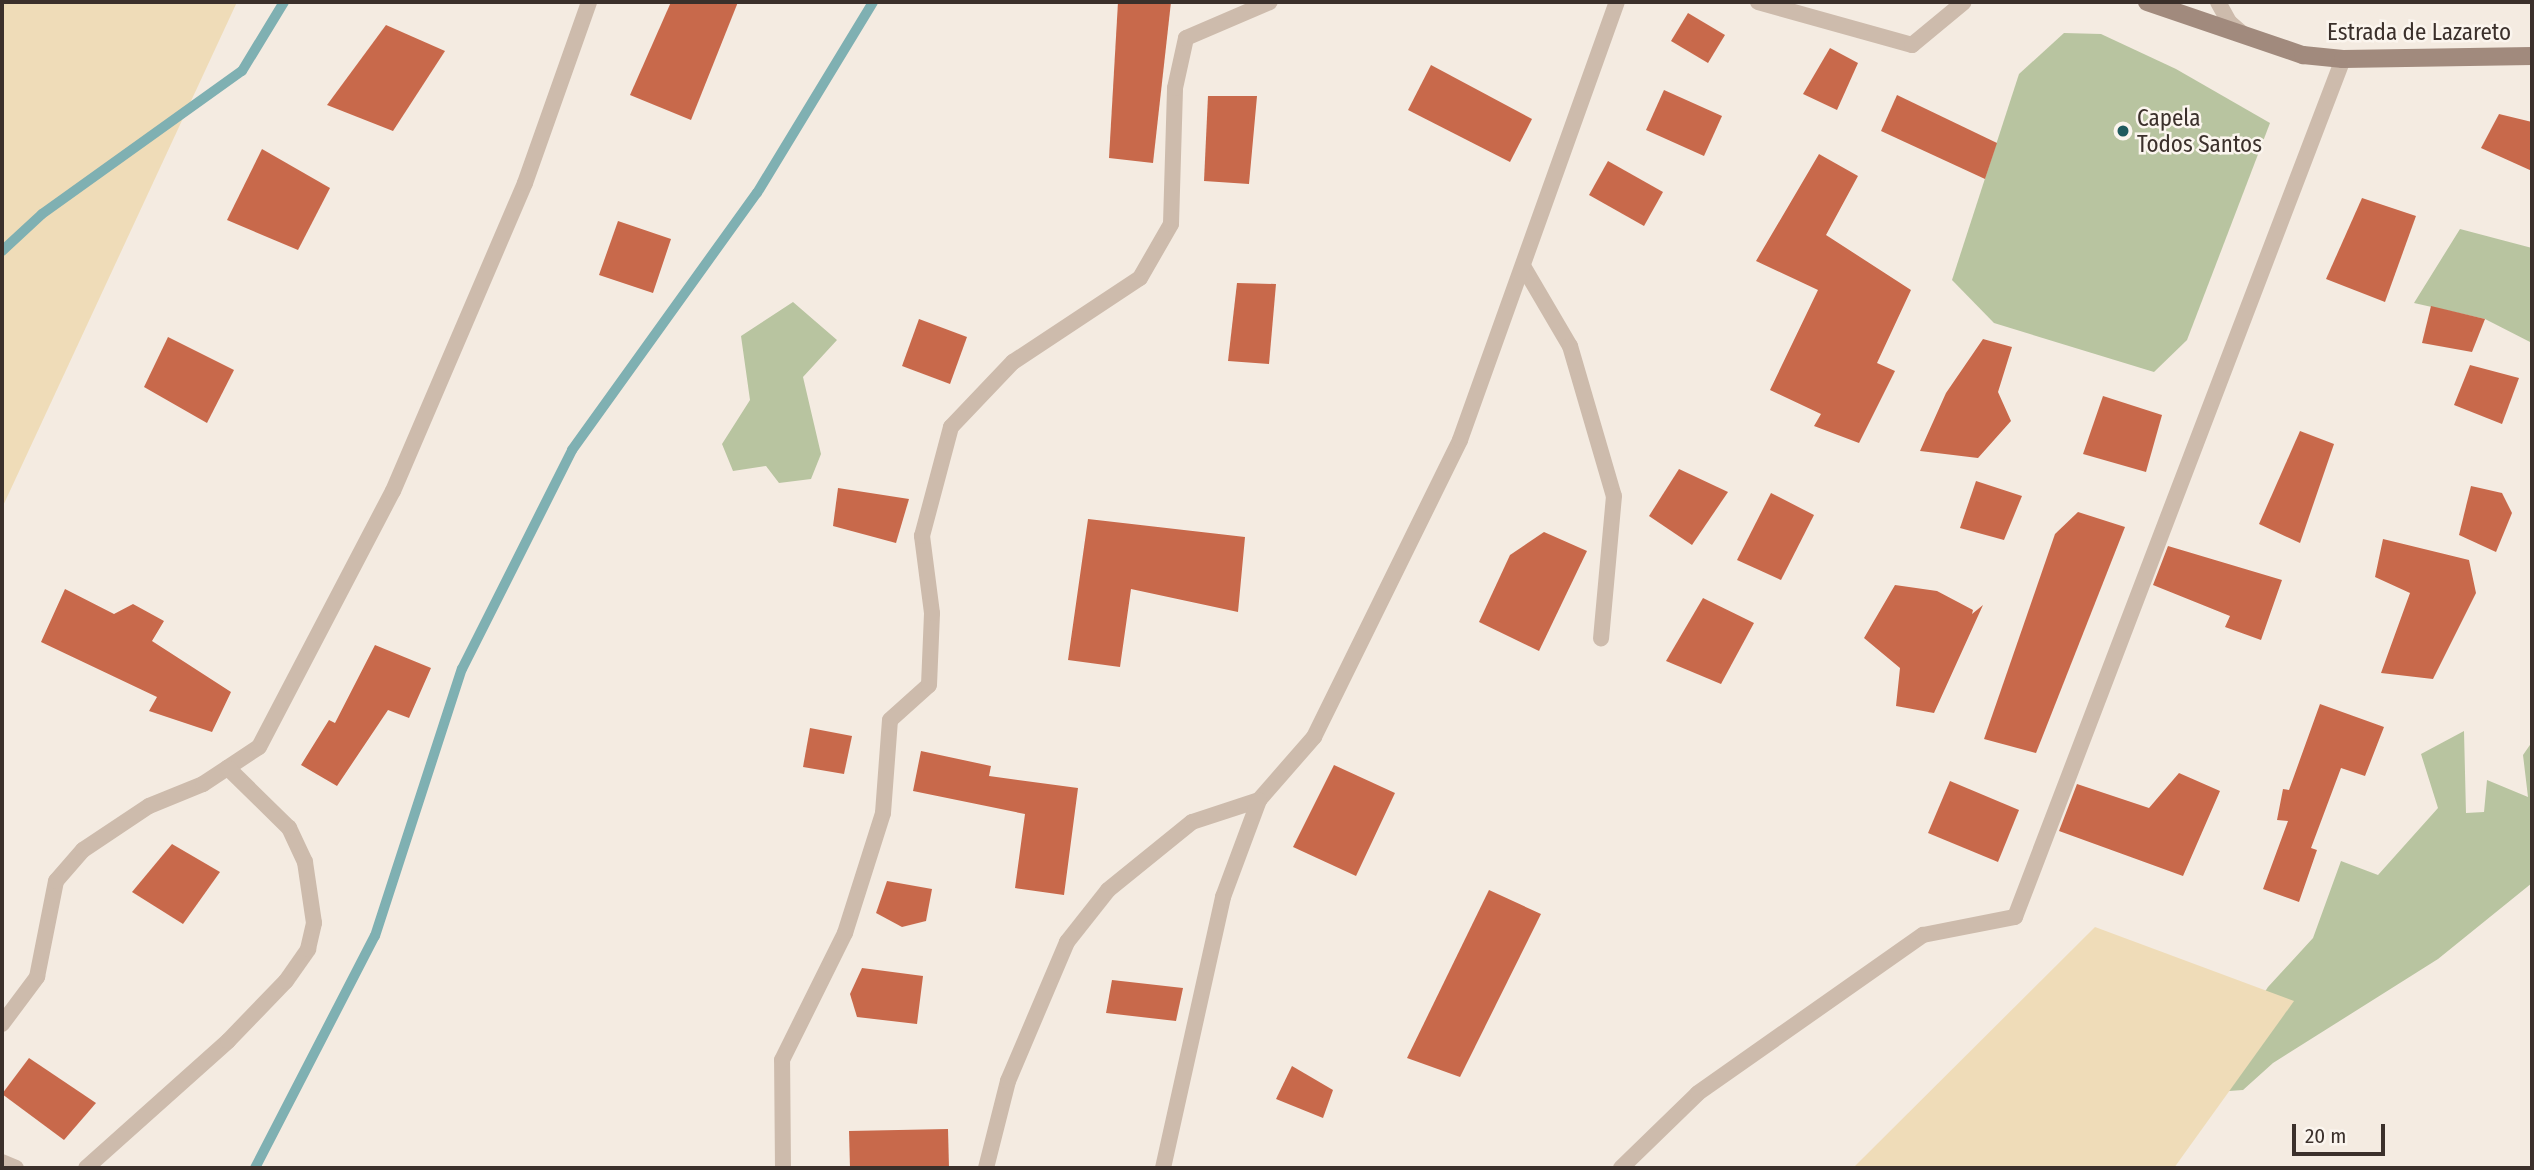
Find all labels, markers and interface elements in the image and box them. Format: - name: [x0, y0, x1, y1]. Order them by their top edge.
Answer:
- street label: Estrada de Lazareto: [2327, 18, 2511, 46]
- place label: Capela Todos Santos: [2137, 104, 2262, 158]
- marker: Capela Todos Santos: [2115, 123, 2131, 139]
- scale bar: [2296, 1110, 2389, 1154]
- text: 20 m: [2305, 1123, 2346, 1149]

